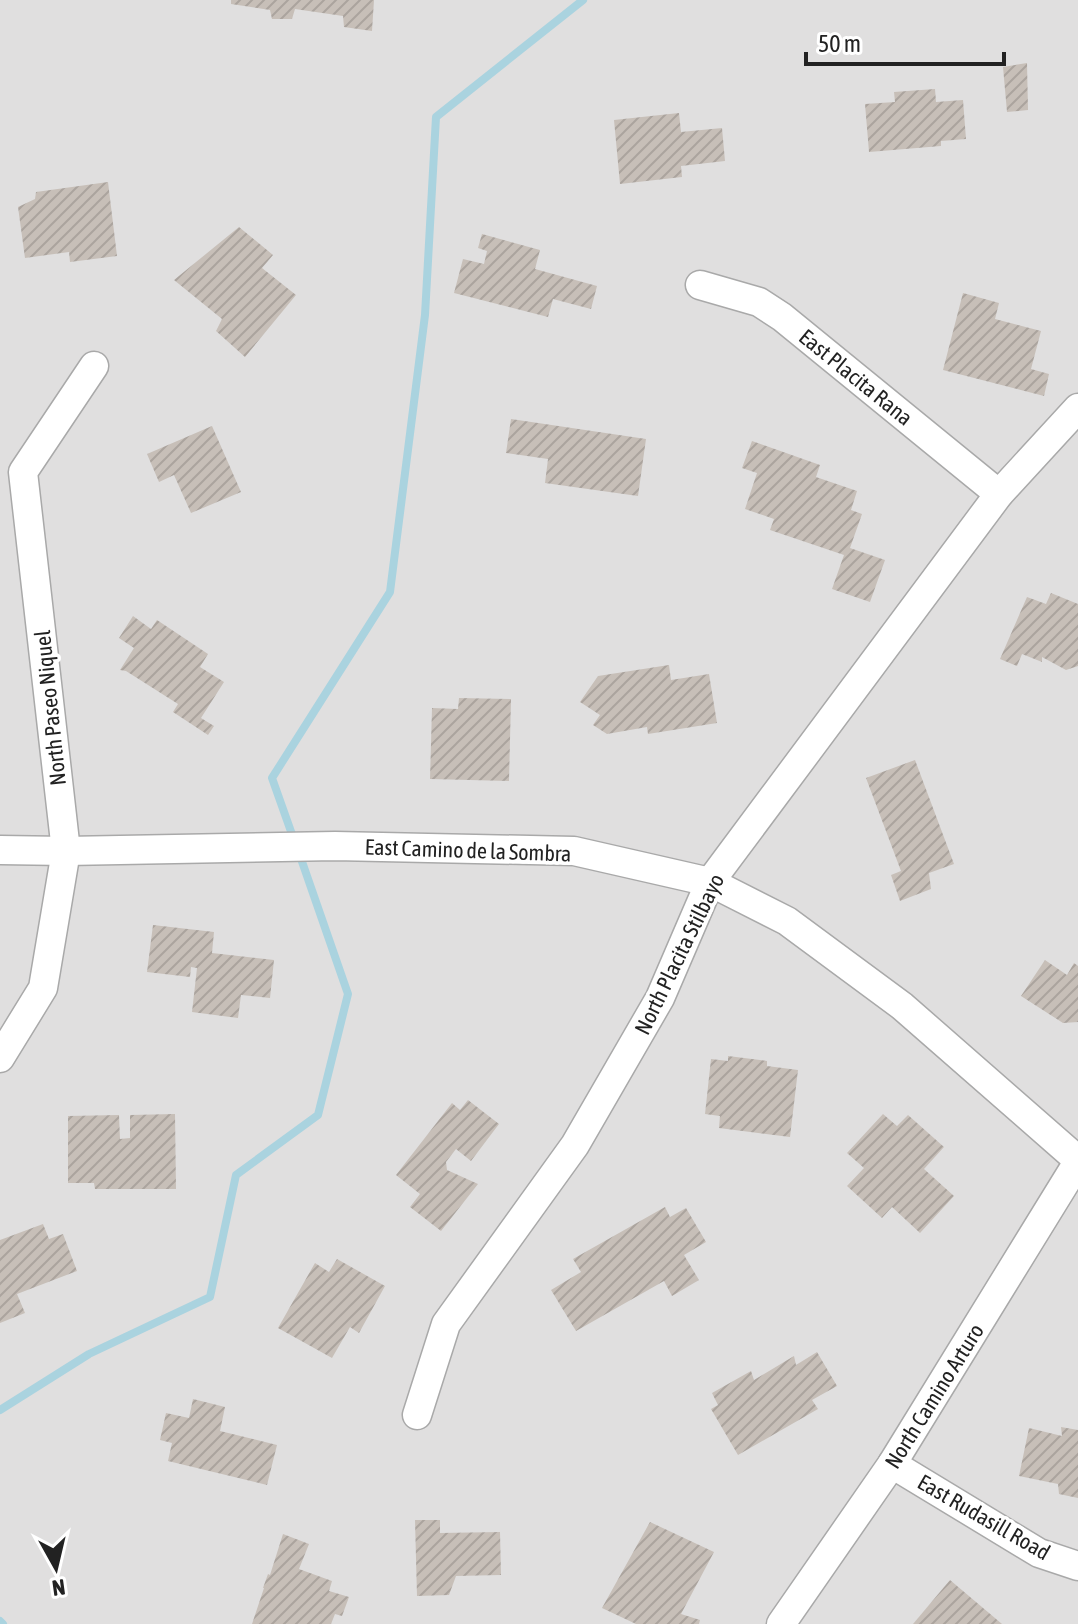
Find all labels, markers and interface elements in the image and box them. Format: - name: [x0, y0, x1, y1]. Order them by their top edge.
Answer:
- scale bar: [806, 16, 1004, 66]
- text: 50 m: [818, 30, 861, 57]
- street label: East Placita Rana: [794, 323, 918, 431]
- street label: North Paseo Niquel: [29, 629, 71, 787]
- street label: East Camino de la Sombra: [364, 833, 572, 867]
- street label: North Placita Stilbayo: [629, 869, 729, 1039]
- street label: North Camino Arturo: [879, 1319, 989, 1473]
- street label: East Rudasill Road: [913, 1469, 1055, 1565]
- north arrow: [16, 1528, 96, 1608]
- text: N: [51, 1574, 67, 1602]

